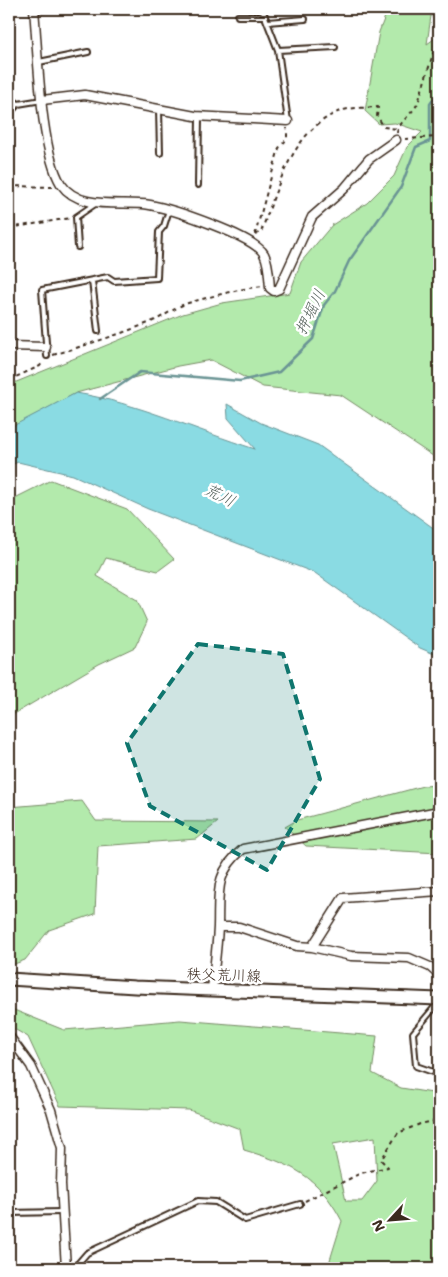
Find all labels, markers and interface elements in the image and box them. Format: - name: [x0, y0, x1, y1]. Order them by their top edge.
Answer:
- water label: 押堀川: [290, 286, 330, 338]
- water label: 荒川: [201, 478, 239, 512]
- street label: 秩父荒川線: [186, 964, 262, 986]
- north arrow: [366, 1194, 416, 1244]
- text: N: [368, 1217, 389, 1235]

